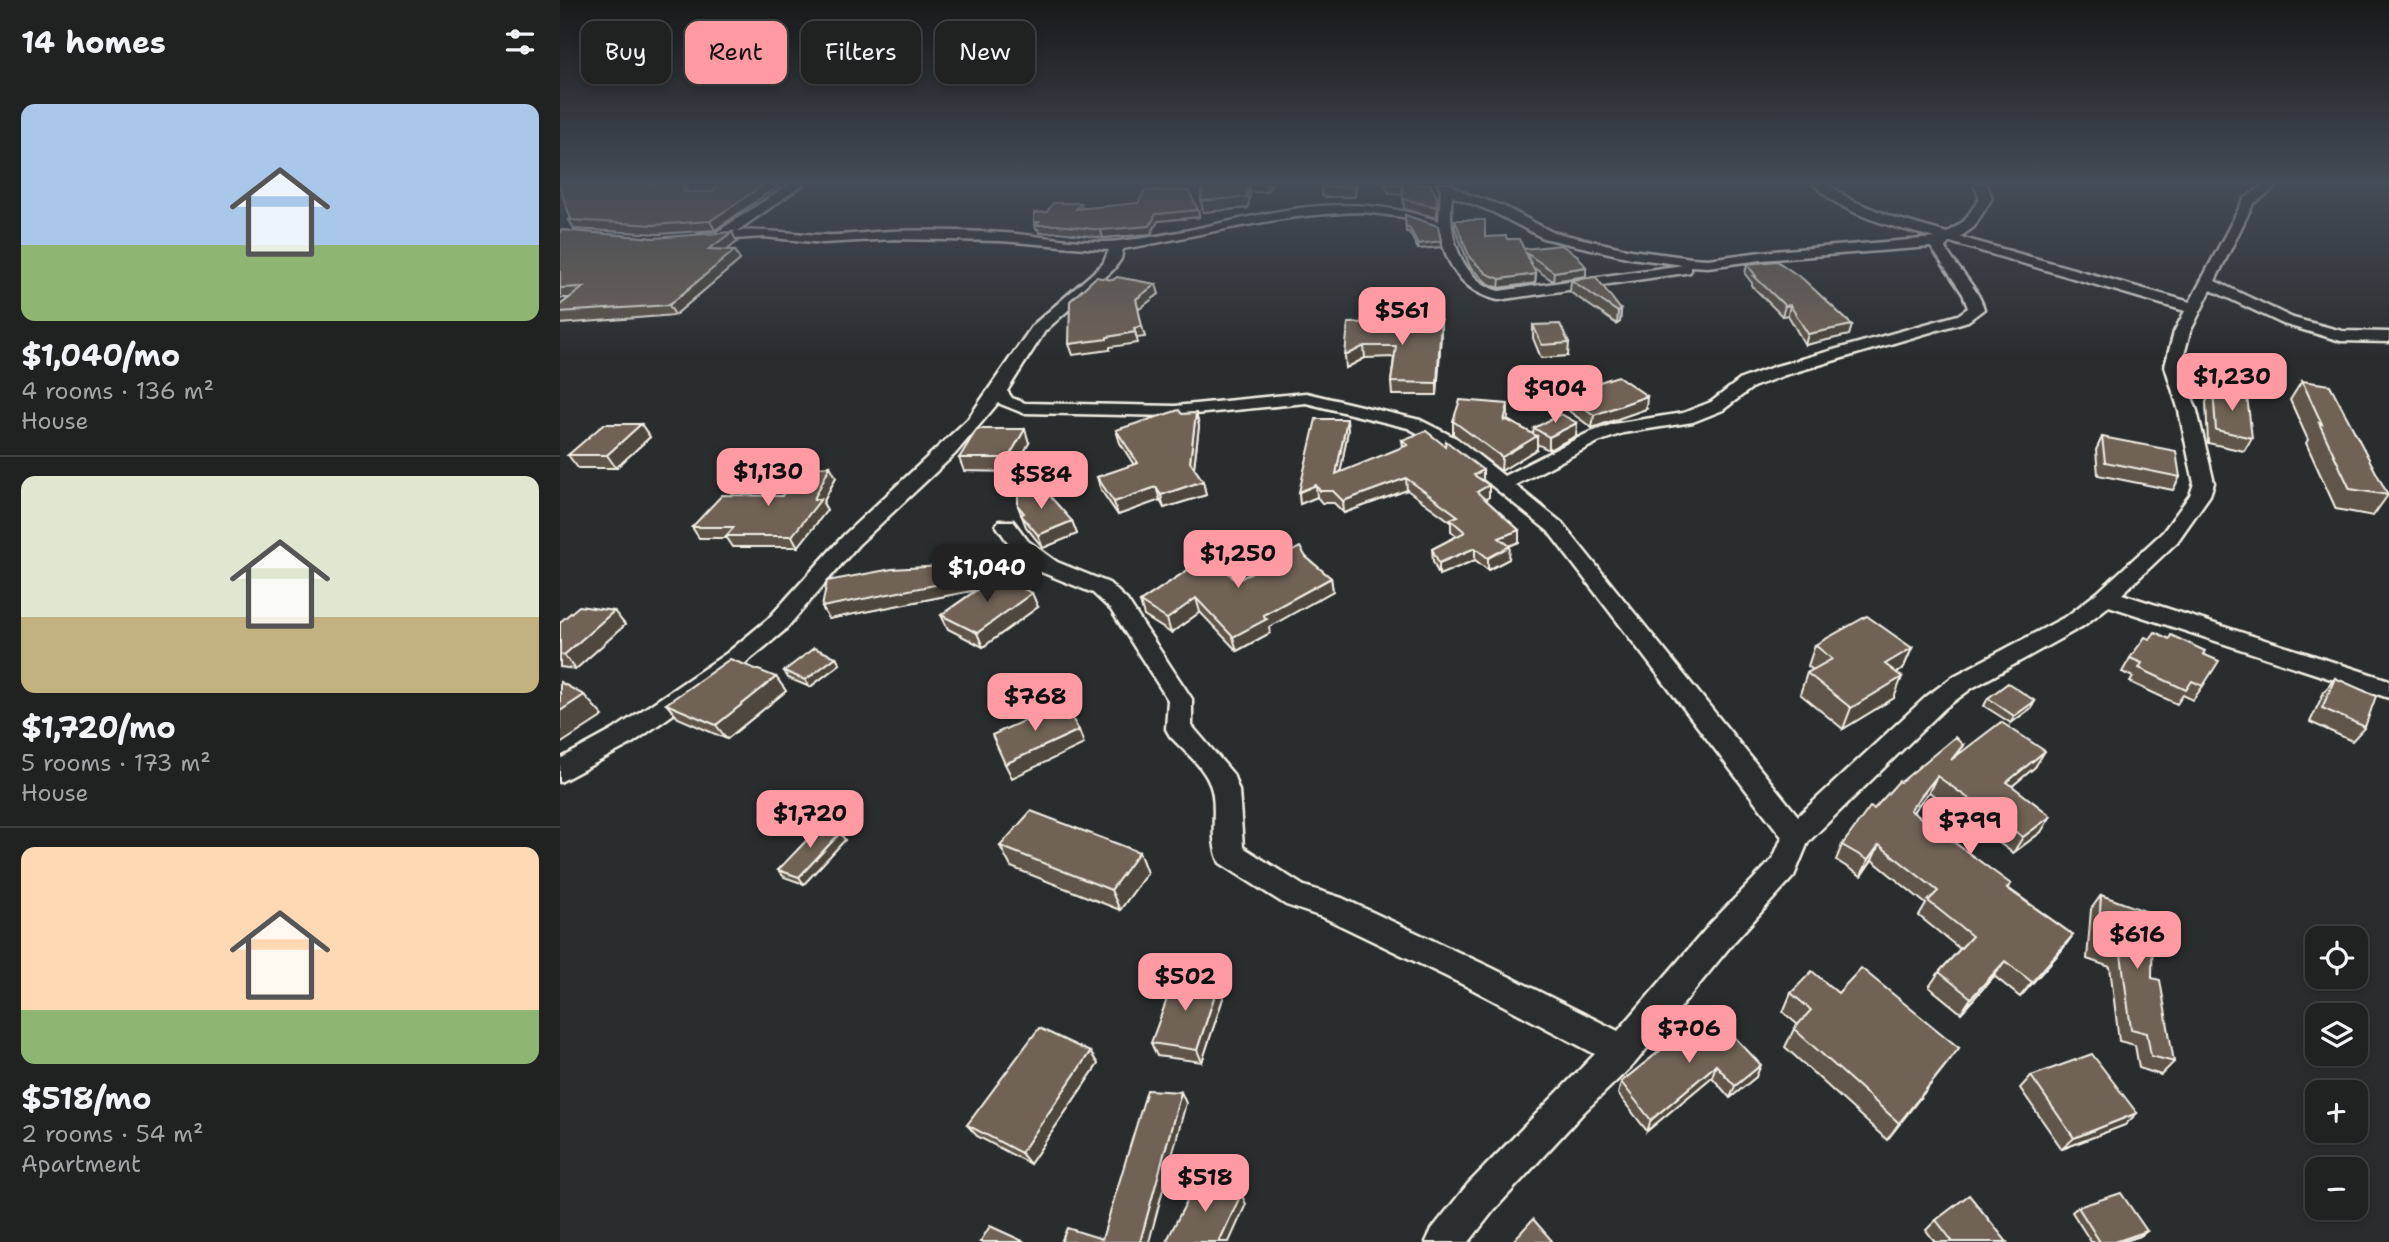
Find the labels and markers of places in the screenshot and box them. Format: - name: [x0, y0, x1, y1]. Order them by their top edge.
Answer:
- pin: $561: [1361, 288, 1443, 347]
- pin: $1,230: [2175, 354, 2289, 413]
- pin: $904: [1514, 366, 1596, 425]
- pin: $1,130: [711, 448, 825, 508]
- pin: $584: [1000, 452, 1082, 511]
- pin: $1,250: [1181, 530, 1295, 590]
- pin: $1,040: [930, 544, 1044, 604]
- pin: $768: [994, 674, 1076, 733]
- pin: $1,720: [753, 790, 867, 850]
- pin: $799: [1929, 798, 2011, 857]
- pin: $616: [2096, 912, 2178, 971]
- pin: $502: [1144, 954, 1226, 1013]
- pin: $706: [1648, 1006, 1730, 1065]
- pin: $518: [1164, 1154, 1246, 1214]

